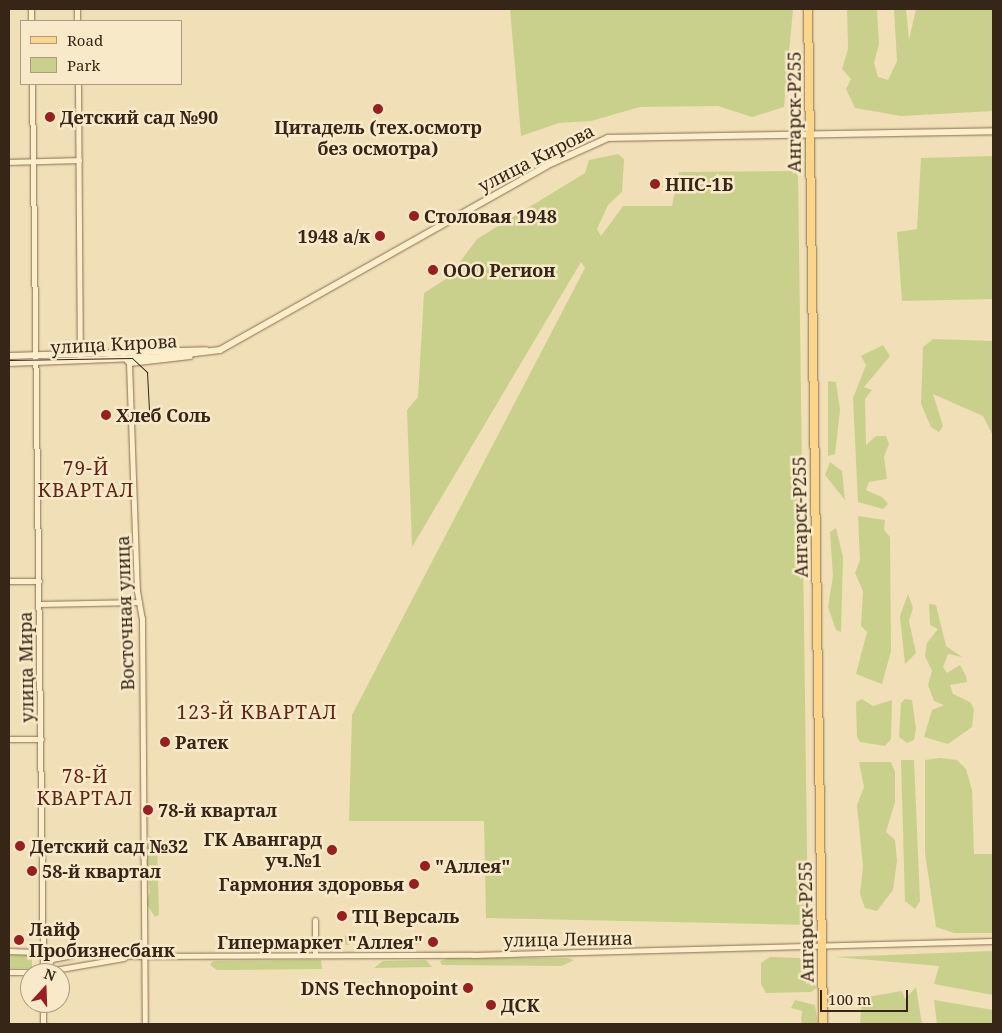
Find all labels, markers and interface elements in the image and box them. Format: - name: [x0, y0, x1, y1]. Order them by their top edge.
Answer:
- legend: [20, 20, 182, 85]
- text: Road: [67, 30, 103, 50]
- street label: Ангарск-Р255: [783, 51, 805, 173]
- text: Park: [67, 55, 100, 75]
- marker: Цитадель (тех.осмотр без осмотра): [372, 103, 384, 115]
- place label: Детский сад №90: [60, 106, 218, 128]
- marker: Детский сад №90: [44, 111, 56, 123]
- place label: Цитадель (тех.осмотр без осмотра): [274, 117, 482, 160]
- street label: улица Кирова: [474, 120, 598, 196]
- place label: НПС-1Б: [665, 173, 733, 195]
- marker: НПС-1Б: [649, 178, 661, 190]
- place label: Столовая 1948: [424, 205, 557, 227]
- marker: Столовая 1948: [408, 210, 420, 222]
- place label: 1948 а/к: [298, 225, 370, 247]
- marker: 1948 а/к: [374, 230, 386, 242]
- place label: ООО Регион: [443, 259, 555, 281]
- marker: ООО Регион: [427, 264, 439, 276]
- street label: улица Кирова: [50, 330, 178, 358]
- place label: Хлеб Соль: [116, 404, 210, 426]
- marker: Хлеб Соль: [100, 409, 112, 421]
- street label: Ангарск-Р255: [788, 456, 812, 578]
- district label: 79-Й КВАРТАЛ: [37, 458, 135, 502]
- street label: Восточная улица: [111, 535, 139, 691]
- street label: улица Мира: [14, 611, 38, 723]
- district label: 123-Й КВАРТАЛ: [175, 702, 339, 724]
- place label: Ратек: [175, 731, 228, 753]
- marker: Ратек: [159, 736, 171, 748]
- district label: 78-Й КВАРТАЛ: [36, 766, 134, 810]
- place label: 78-й квартал: [158, 799, 277, 821]
- marker: 78-й квартал: [142, 804, 154, 816]
- place label: ГК Авангард уч.№1: [204, 829, 322, 872]
- place label: Детский сад №32: [30, 835, 188, 857]
- marker: Детский сад №32: [14, 840, 26, 852]
- marker: ГК Авангард уч.№1: [326, 844, 338, 856]
- place label: "Аллея": [435, 855, 510, 877]
- place label: 58-й квартал: [42, 860, 161, 882]
- marker: "Аллея": [419, 860, 431, 872]
- street label: Ангарск-Р255: [794, 861, 818, 983]
- marker: 58-й квартал: [26, 865, 38, 877]
- place label: Гармония здоровья: [219, 873, 404, 895]
- marker: Гармония здоровья: [408, 878, 420, 890]
- place label: ТЦ Версаль: [352, 905, 459, 927]
- marker: ТЦ Версаль: [336, 910, 348, 922]
- place label: Лайф Пробизнесбанк: [29, 919, 175, 962]
- street label: улица Ленина: [503, 927, 633, 951]
- place label: Гипермаркет "Аллея": [217, 931, 423, 953]
- marker: Лайф Пробизнесбанк: [13, 934, 25, 946]
- marker: Гипермаркет "Аллея": [427, 936, 439, 948]
- north arrow: [20, 963, 70, 1013]
- text: N: [42, 964, 58, 985]
- place label: DNS Technopoint: [301, 977, 458, 999]
- scale bar: [822, 980, 910, 1012]
- marker: DNS Technopoint: [462, 982, 474, 994]
- text: 100 m: [828, 989, 871, 1009]
- place label: ДСК: [501, 994, 540, 1016]
- marker: ДСК: [485, 999, 497, 1011]

